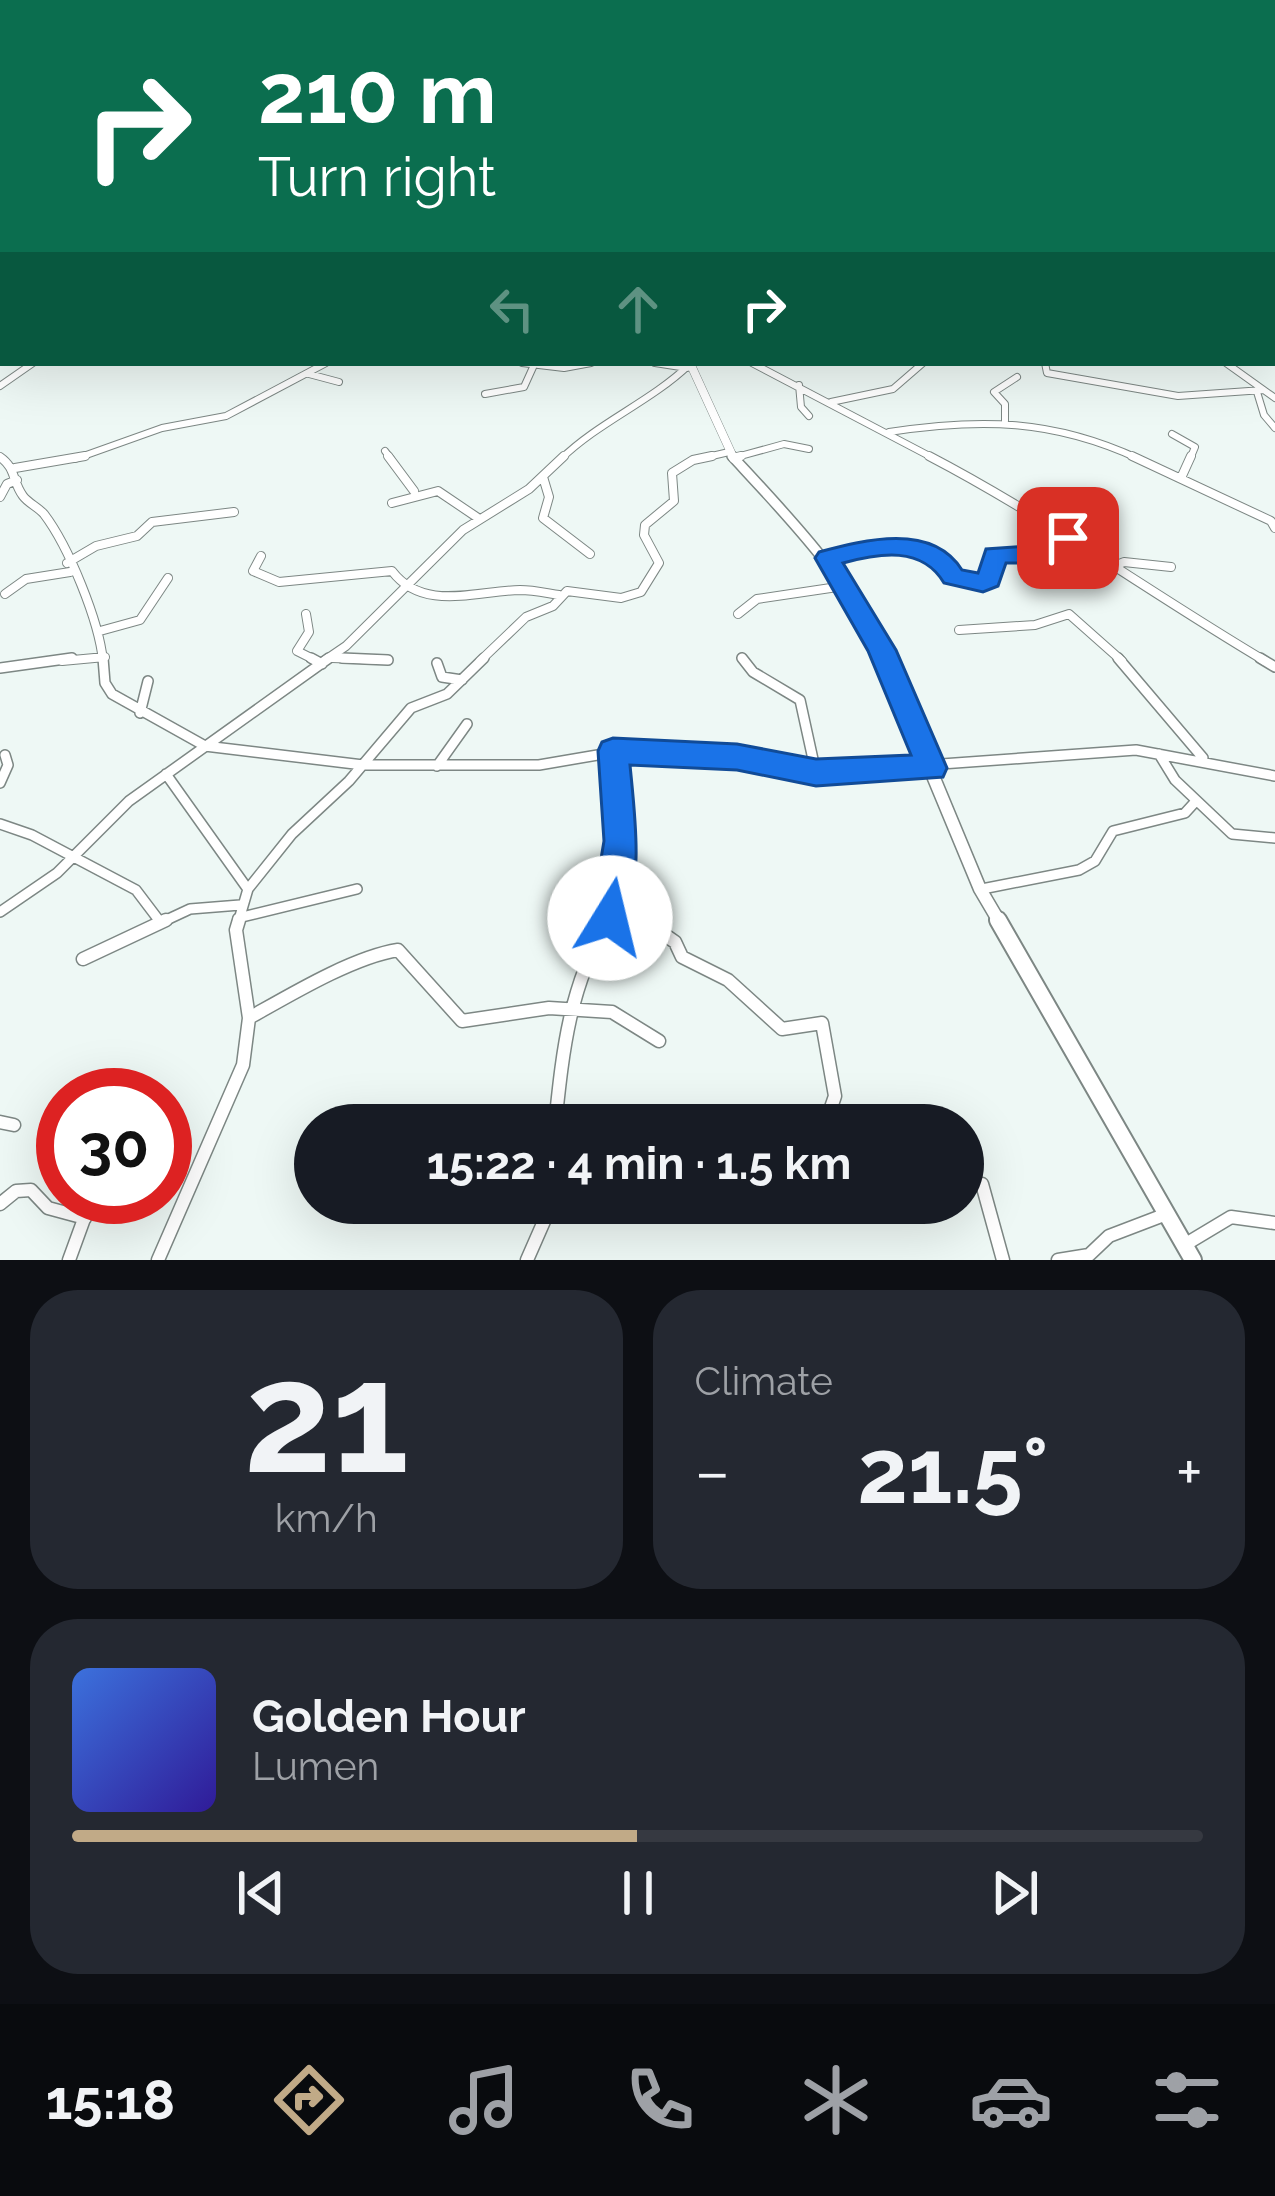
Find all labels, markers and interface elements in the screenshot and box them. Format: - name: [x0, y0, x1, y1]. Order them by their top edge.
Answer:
- text: 210 m: [258, 44, 497, 143]
- icon: right: [60, 48, 216, 204]
- text: Turn right: [258, 145, 496, 209]
- icon: left: [479, 276, 545, 342]
- icon: ahead: [605, 276, 671, 342]
- icon: right: [731, 276, 797, 342]
- pin: [1017, 487, 1119, 589]
- icon: arrive: [1035, 505, 1101, 571]
- position arrow: [547, 855, 673, 981]
- speed limit sign: 30: [36, 1068, 192, 1224]
- text: 15:22 · 4 min · 1.5 km: [427, 1137, 851, 1190]
- text: 21: [244, 1325, 409, 1509]
- text: Climate: [695, 1358, 833, 1404]
- text: 21.5°: [857, 1418, 1048, 1524]
- text: −: [695, 1433, 730, 1510]
- text: +: [1176, 1433, 1203, 1510]
- text: km/h: [275, 1495, 378, 1541]
- text: Golden Hour: [252, 1690, 526, 1743]
- text: Lumen: [252, 1743, 379, 1789]
- icon: previous: [228, 1860, 294, 1926]
- icon: pause: [605, 1860, 671, 1926]
- icon: next: [982, 1860, 1048, 1926]
- icon: directions: [267, 2058, 351, 2142]
- icon: music: [442, 2058, 526, 2142]
- icon: phone: [618, 2058, 702, 2142]
- icon: climate: [794, 2058, 878, 2142]
- icon: car: [969, 2058, 1053, 2142]
- icon: filters: [1145, 2058, 1229, 2142]
- text: 15:18: [46, 2068, 175, 2132]

